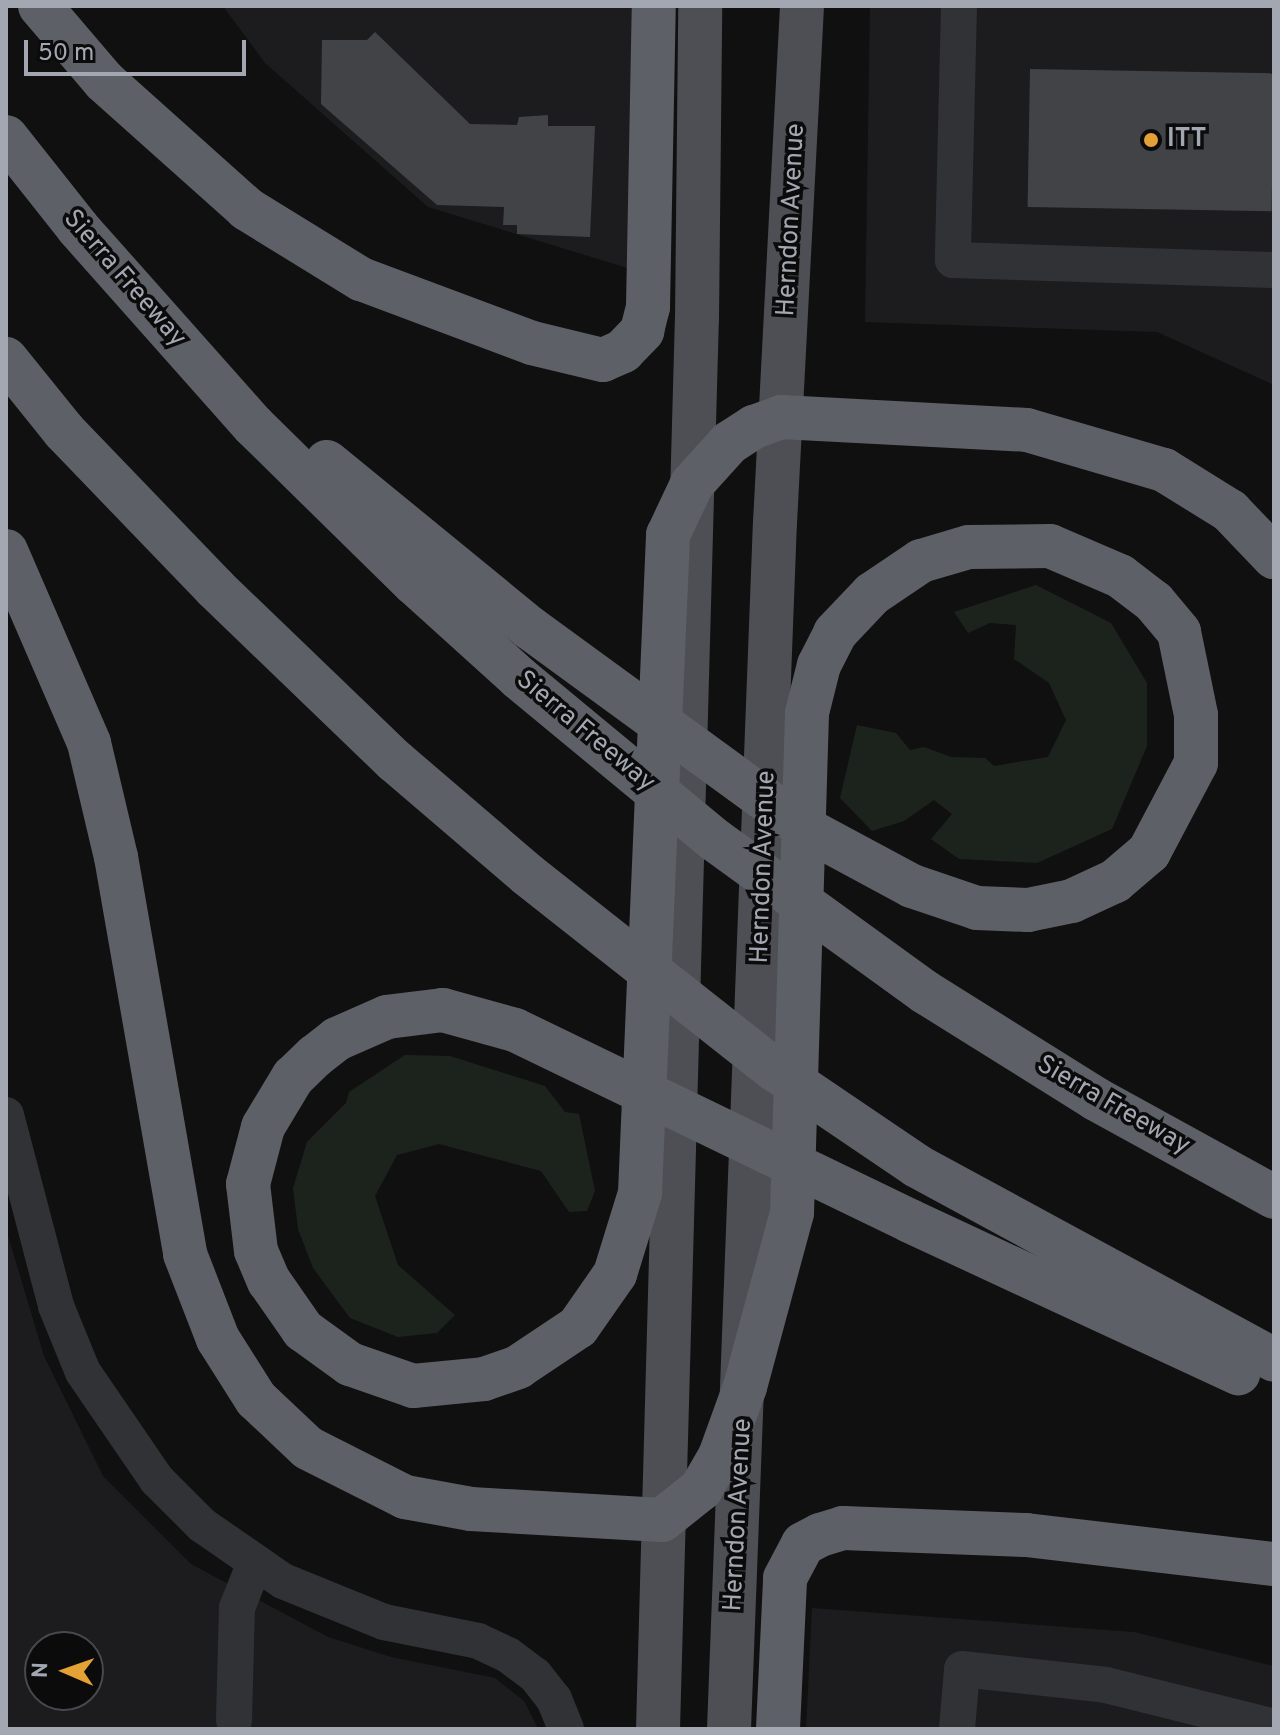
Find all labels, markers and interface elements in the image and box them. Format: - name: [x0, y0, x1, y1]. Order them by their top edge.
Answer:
- scale bar: [28, 24, 250, 74]
- text: 50 m: [38, 39, 94, 69]
- street label: Herndon Avenue: [771, 122, 813, 318]
- place label: ITT: [1167, 124, 1206, 156]
- marker: ITT: [1142, 131, 1160, 149]
- street label: Sierra Freeway: [56, 204, 192, 354]
- street label: Sierra Freeway: [509, 665, 661, 799]
- street label: Herndon Avenue: [745, 769, 783, 965]
- street label: Sierra Freeway: [1031, 1050, 1195, 1162]
- street label: Herndon Avenue: [718, 1417, 760, 1613]
- north arrow: [24, 1631, 104, 1711]
- text: N: [28, 1662, 55, 1679]

